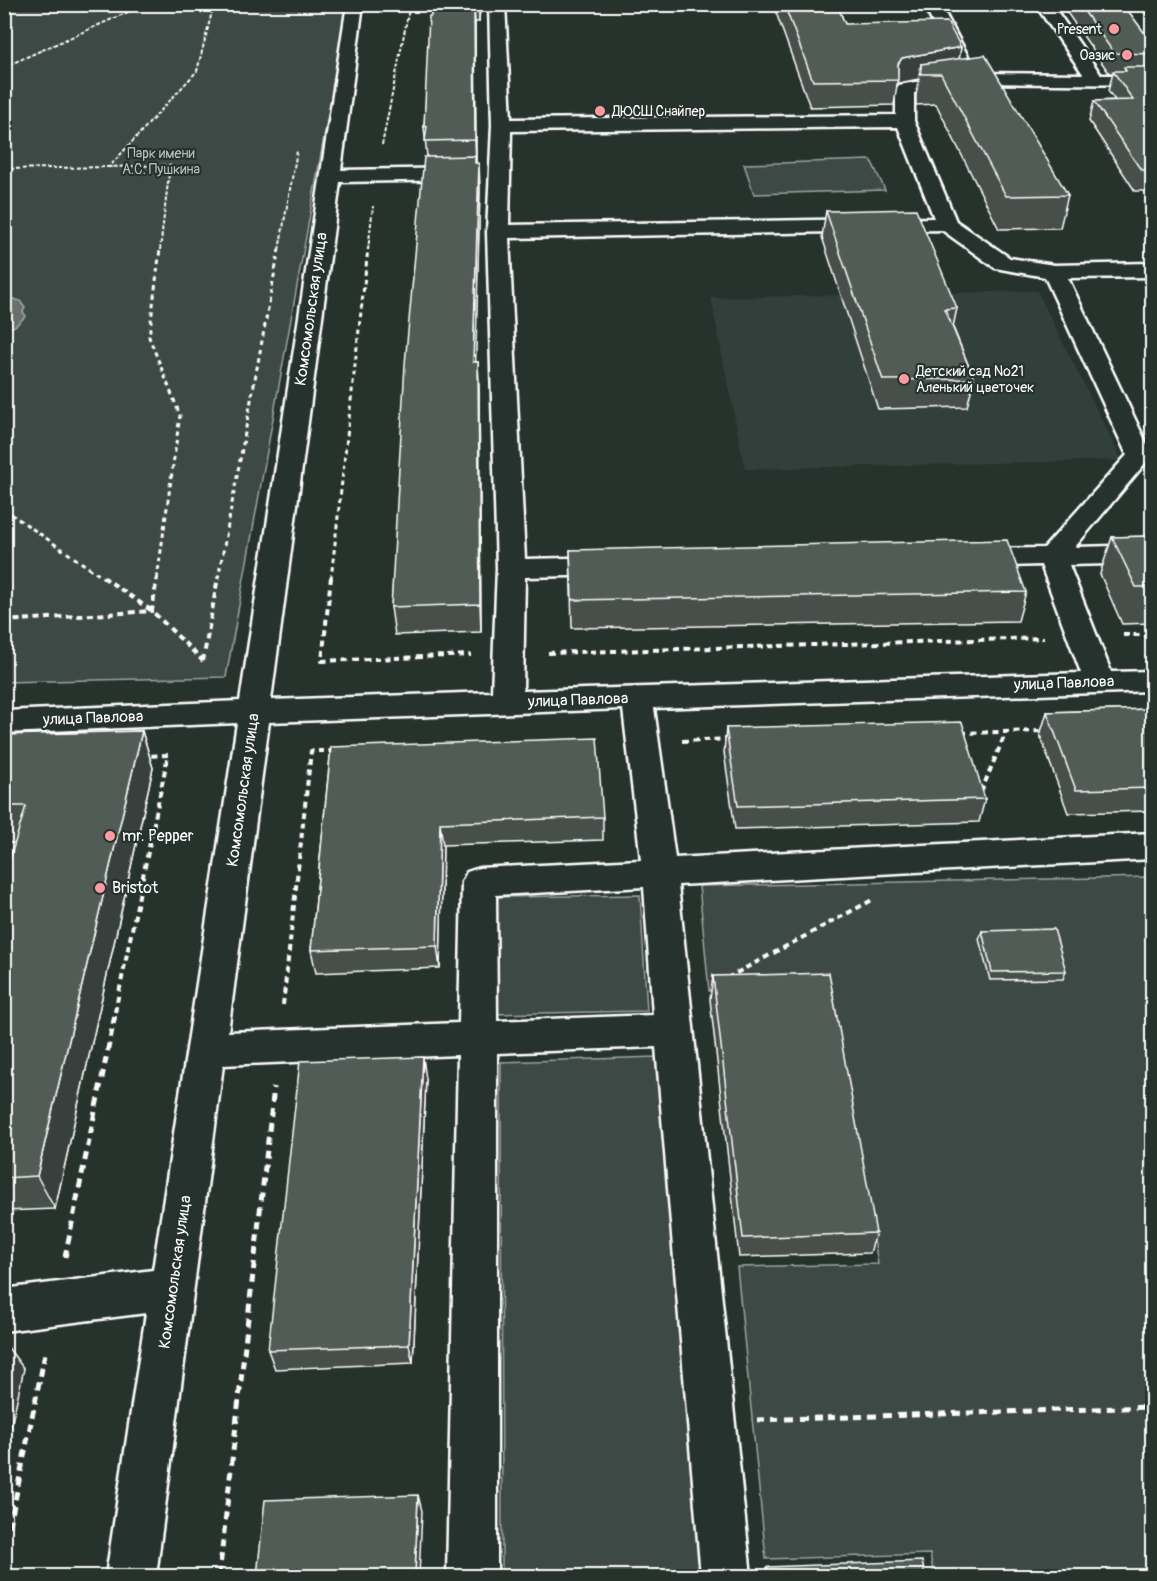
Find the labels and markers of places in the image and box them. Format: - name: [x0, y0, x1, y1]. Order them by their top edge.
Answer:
- place label: Present: [1057, 21, 1102, 38]
- marker: Present: [1107, 22, 1121, 36]
- place label: Оазис: [1080, 47, 1115, 64]
- marker: Оазис: [1120, 48, 1134, 62]
- place label: ДЮСШ Снайпер: [611, 103, 705, 120]
- marker: ДЮСШ Снайпер: [593, 104, 607, 118]
- place label: Детский сад №21 Аленький цветочек: [915, 363, 1034, 396]
- marker: Детский сад №21 Аленький цветочек: [897, 372, 911, 386]
- place label: mr. Pepper: [122, 826, 194, 846]
- marker: mr. Pepper: [103, 829, 117, 843]
- place label: Bristot: [112, 878, 159, 898]
- marker: Bristot: [93, 881, 107, 895]

